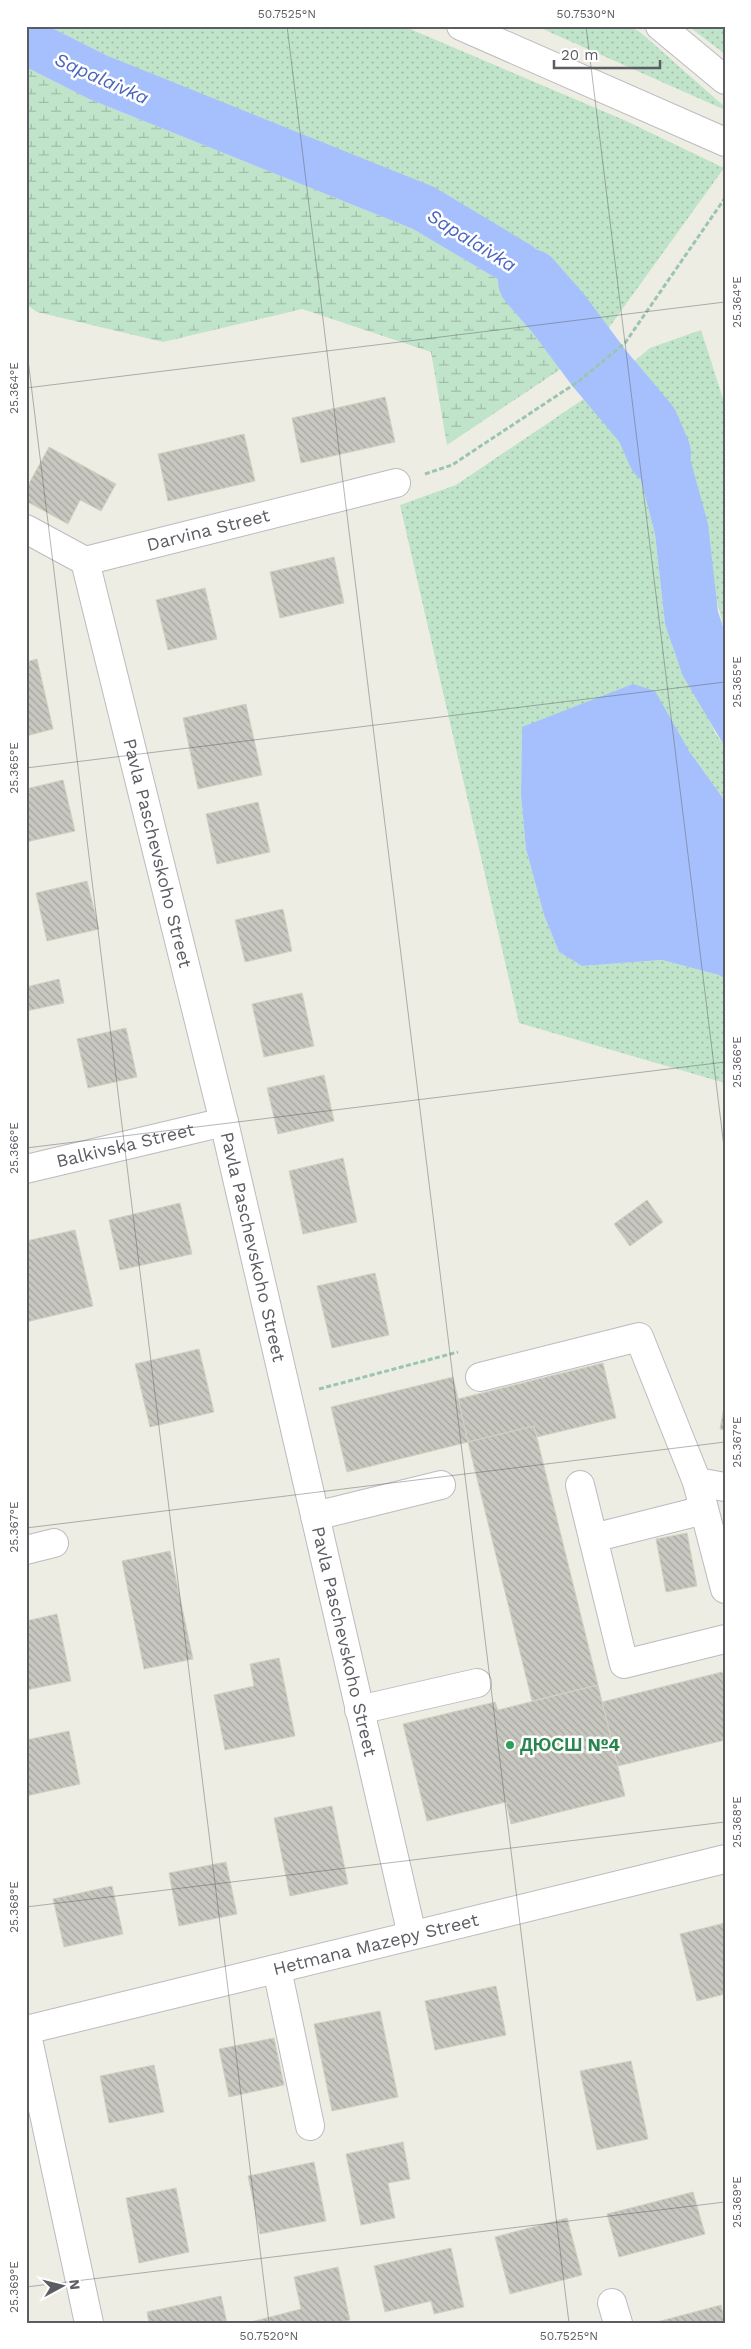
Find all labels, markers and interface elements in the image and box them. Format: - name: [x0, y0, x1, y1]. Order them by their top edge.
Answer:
- text: 50.7525°N: [258, 7, 316, 21]
- text: 50.7530°N: [557, 7, 615, 21]
- scale bar: [554, 38, 660, 70]
- text: 20 m: [561, 46, 599, 64]
- water label: Sapalaivka: [51, 48, 153, 110]
- water label: Sapalaivka: [423, 204, 521, 277]
- text: 25.364°E: [730, 276, 744, 328]
- text: 25.364°E: [7, 362, 21, 414]
- street label: Darvina Street: [144, 504, 272, 555]
- text: 25.365°E: [730, 656, 744, 708]
- street label: Pavla Paschevskoho Street: [119, 736, 196, 970]
- text: 25.365°E: [7, 742, 21, 794]
- text: 25.366°E: [730, 1036, 744, 1088]
- street label: Balkivska Street: [54, 1118, 197, 1171]
- text: 25.366°E: [7, 1122, 21, 1174]
- street label: Pavla Paschevskoho Street: [217, 1130, 290, 1364]
- text: 25.367°E: [730, 1416, 744, 1468]
- text: 25.367°E: [7, 1501, 21, 1553]
- street label: Pavla Paschevskoho Street: [308, 1524, 381, 1759]
- place label: ДЮСШ №4: [520, 1734, 620, 1755]
- marker: ДЮСШ №4: [504, 1739, 516, 1751]
- text: 25.368°E: [730, 1796, 744, 1848]
- text: 25.368°E: [7, 1881, 21, 1933]
- street label: Hetmana Mazepy Street: [271, 1909, 481, 1979]
- text: 25.369°E: [730, 2176, 744, 2228]
- text: 25.369°E: [7, 2261, 21, 2313]
- north arrow: [38, 2262, 88, 2312]
- text: N: [66, 2278, 83, 2291]
- text: 50.7520°N: [240, 2329, 298, 2343]
- text: 50.7525°N: [540, 2329, 598, 2343]

